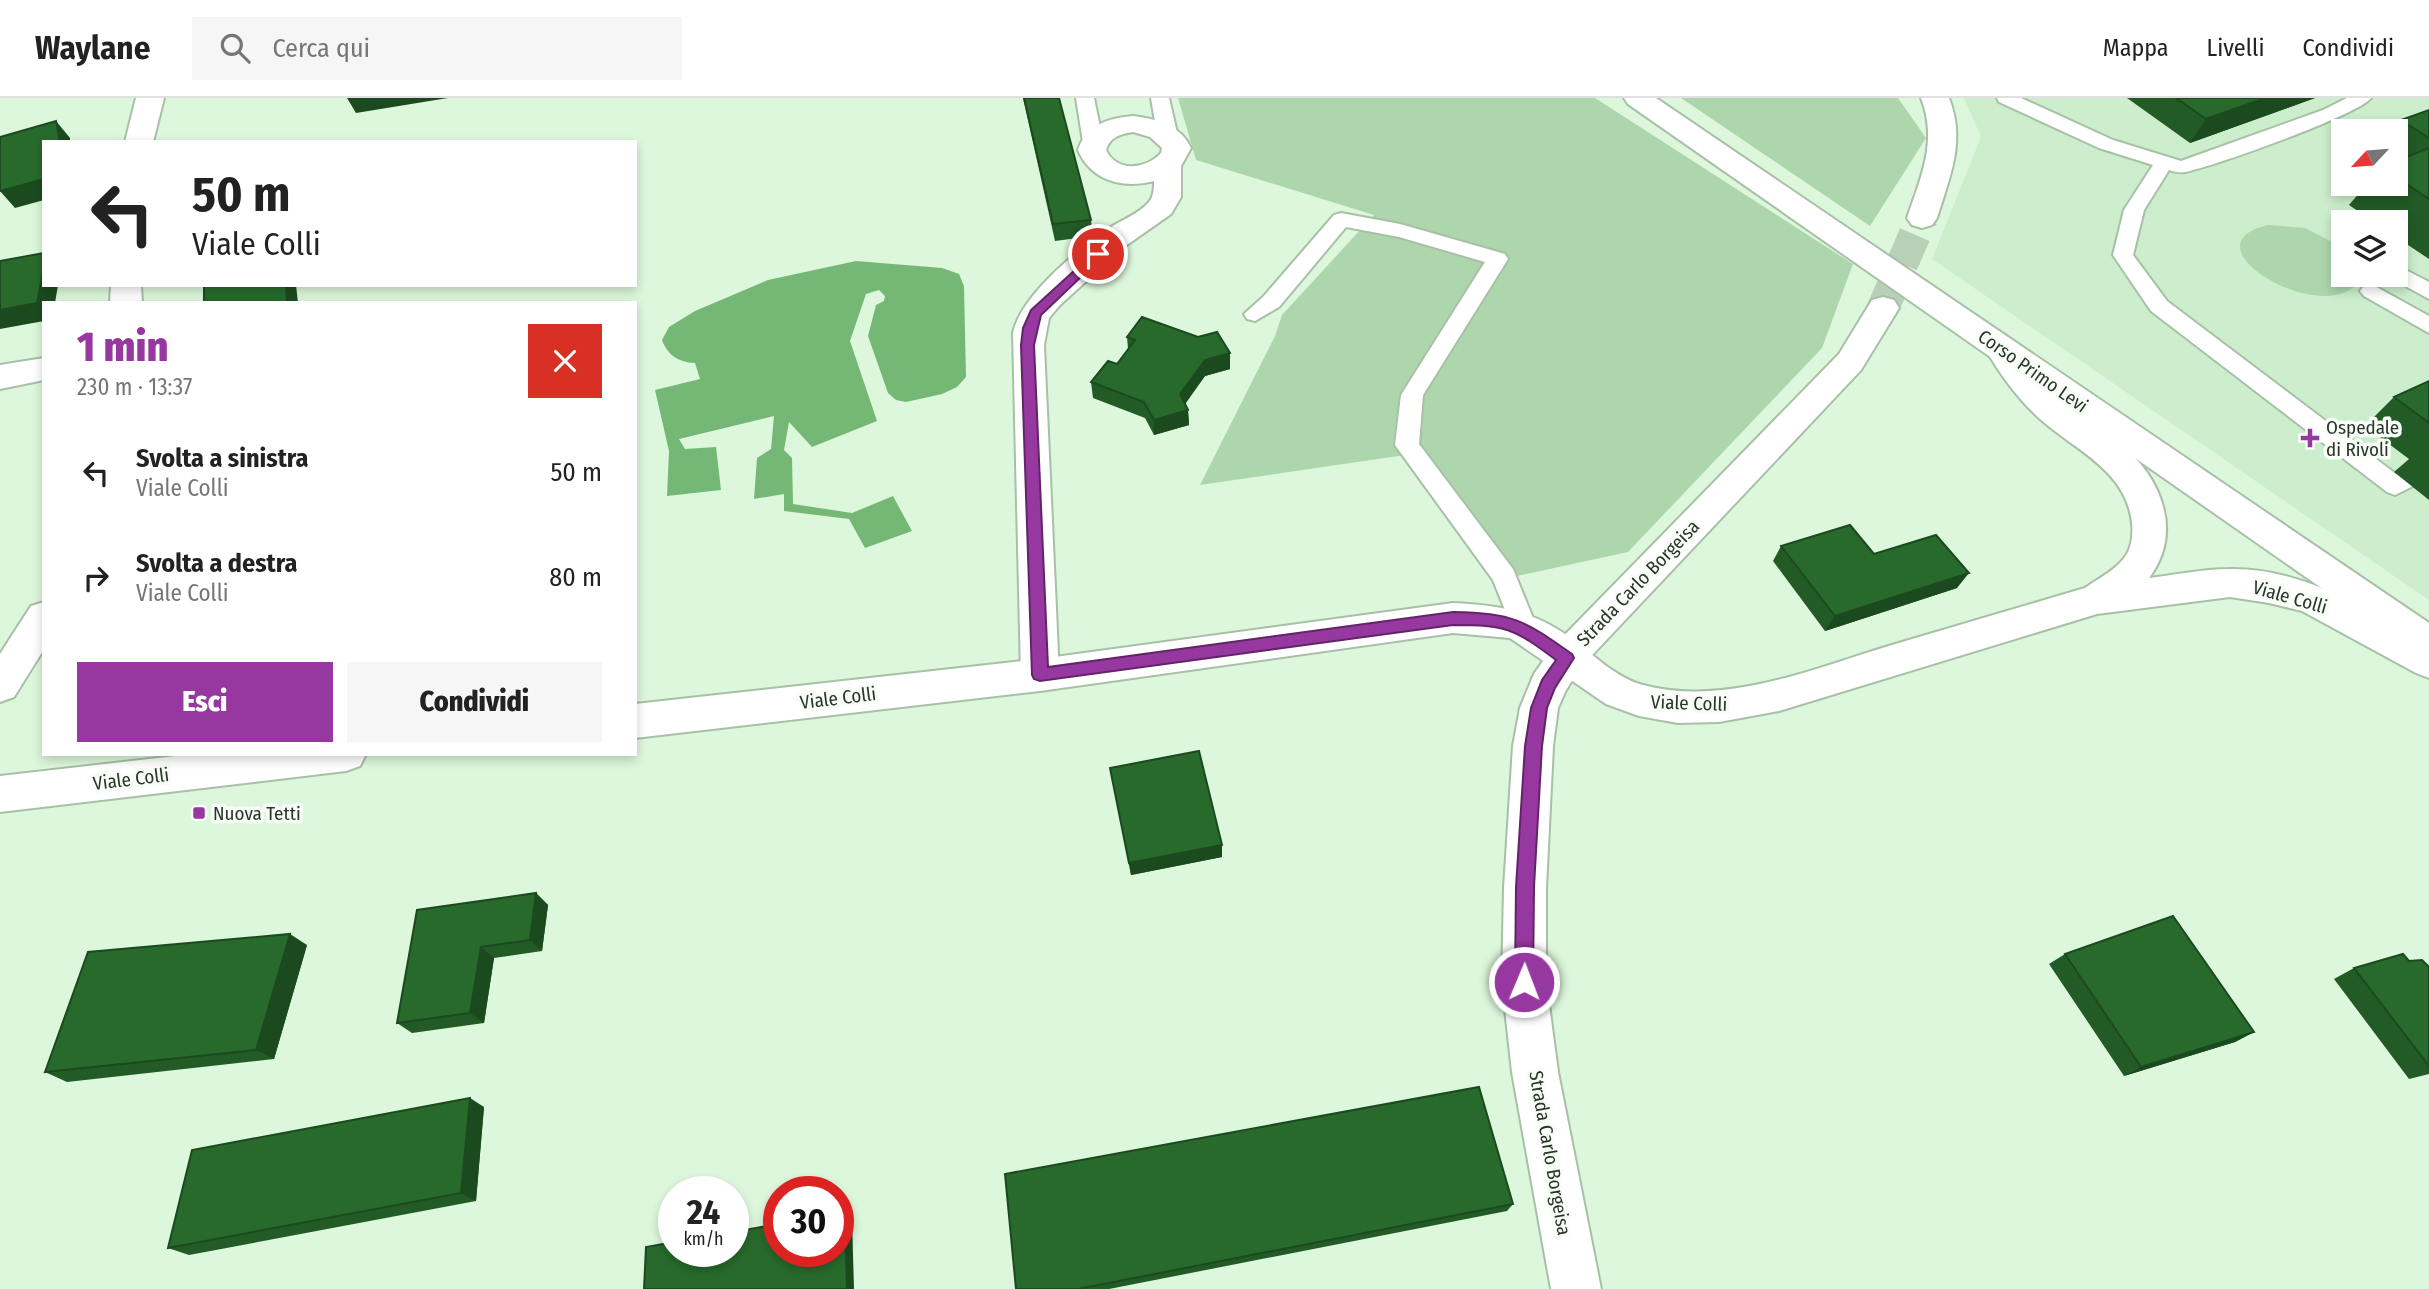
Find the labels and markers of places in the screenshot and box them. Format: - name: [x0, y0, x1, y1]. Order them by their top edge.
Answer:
- pin: [1068, 224, 1128, 284]
- place label: Ospedale di Rivoli: [2326, 416, 2399, 461]
- marker: Ospedale di Rivoli: [2300, 428, 2320, 448]
- place label: Nuova Tetti: [213, 802, 301, 825]
- marker: Nuova Tetti: [191, 805, 207, 821]

